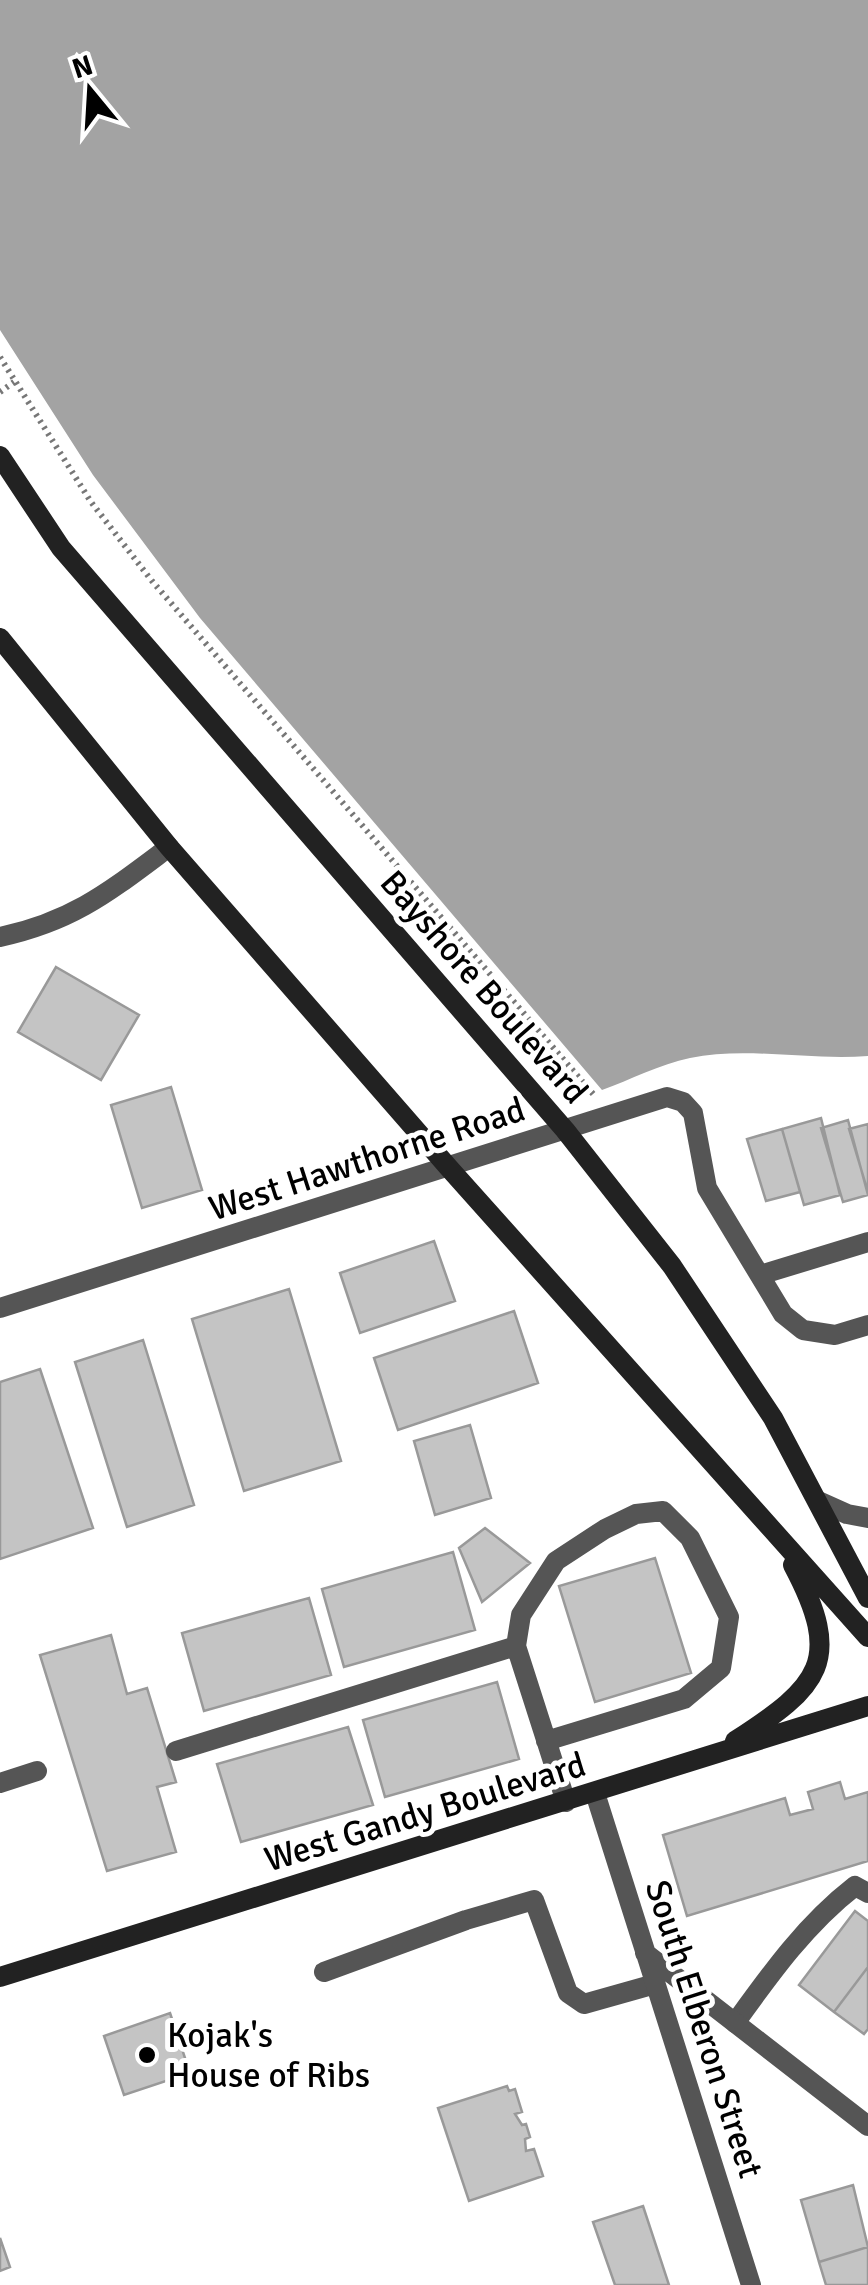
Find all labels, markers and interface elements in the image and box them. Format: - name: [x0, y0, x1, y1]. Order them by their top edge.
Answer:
- north arrow: [40, 40, 140, 140]
- text: N: [68, 48, 97, 86]
- street label: Bayshore Boulevard: [371, 862, 597, 1112]
- street label: West Hawthorne Road: [204, 1088, 530, 1230]
- street label: West Gandy Boulevard: [259, 1743, 591, 1881]
- street label: South Elberon Street: [636, 1875, 772, 2183]
- place label: Kojak's House of Ribs: [167, 2014, 370, 2097]
- marker: Kojak's House of Ribs: [136, 2044, 158, 2066]

